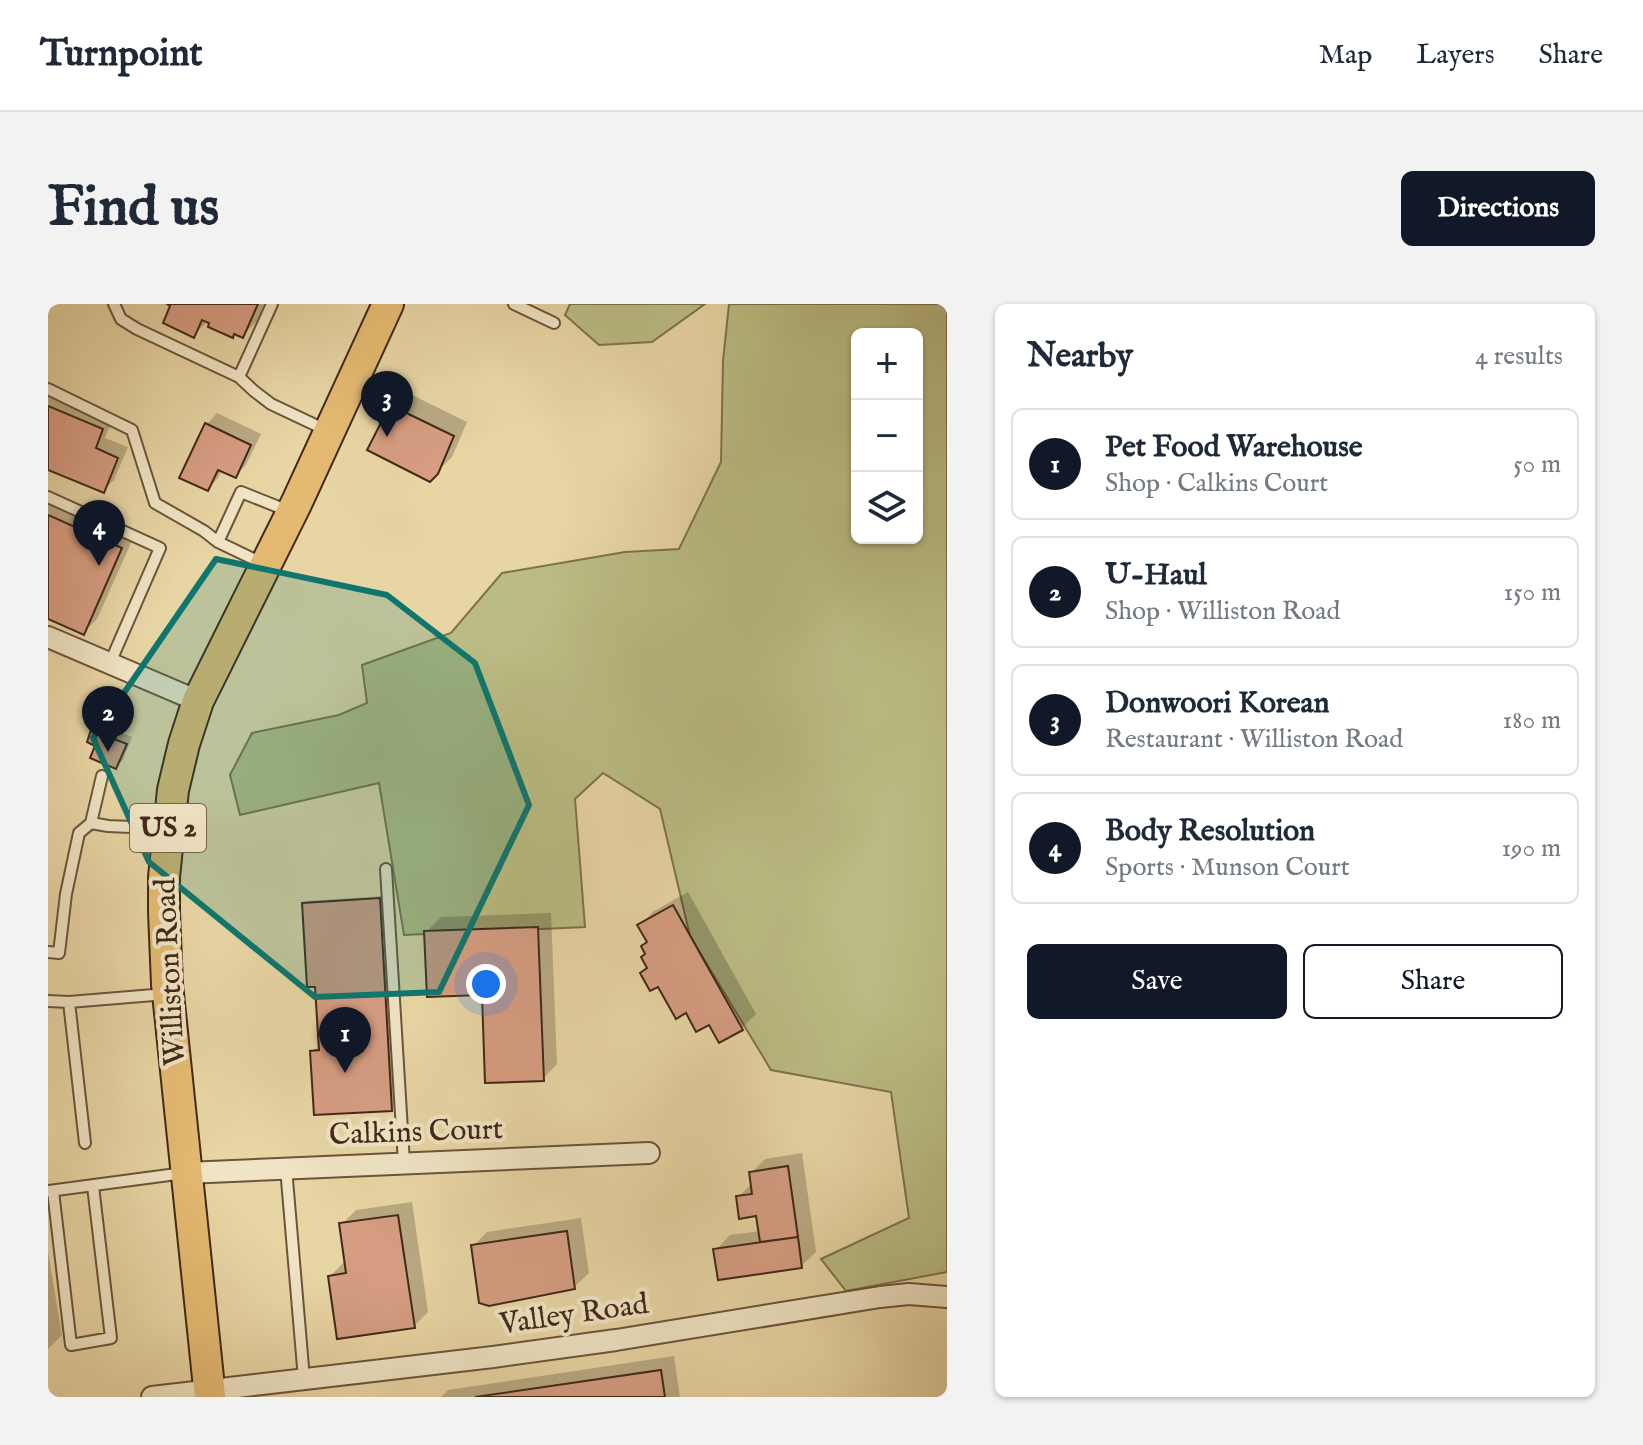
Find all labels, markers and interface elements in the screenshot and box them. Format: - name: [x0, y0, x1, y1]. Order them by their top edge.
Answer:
- text: Turnpoint: [40, 31, 203, 79]
- text: Map: [1319, 38, 1372, 73]
- text: Layers: [1416, 38, 1495, 73]
- text: Share: [1539, 38, 1603, 73]
- button: Directions: [1401, 171, 1595, 246]
- text: Find us: [48, 173, 219, 244]
- map controls: [851, 328, 923, 544]
- button: +: [851, 328, 923, 400]
- text: Nearby: [1027, 335, 1133, 378]
- text: 4 results: [1475, 340, 1563, 373]
- pin: 3: [361, 371, 413, 437]
- button: −: [851, 400, 923, 472]
- text: Pet Food Warehouse: [1105, 429, 1363, 467]
- text: 1: [1050, 448, 1060, 481]
- text: 50 m: [1513, 448, 1561, 481]
- text: Shop · Calkins Court: [1105, 467, 1328, 500]
- button: layers: [851, 472, 923, 544]
- pin: 4: [73, 500, 125, 566]
- text: U-Haul: [1105, 557, 1207, 595]
- text: 2: [1049, 576, 1061, 609]
- text: 150 m: [1503, 576, 1561, 609]
- text: Shop · Williston Road: [1105, 595, 1340, 628]
- text: Donwoori Korean: [1105, 685, 1330, 723]
- pin: 2: [82, 686, 134, 752]
- text: 3: [1050, 704, 1060, 737]
- text: 180 m: [1503, 704, 1561, 737]
- text: Restaurant · Williston Road: [1105, 723, 1403, 756]
- road number: US 2: [130, 804, 206, 852]
- text: Body Resolution: [1105, 813, 1315, 851]
- text: 4: [1049, 832, 1061, 865]
- text: 190 m: [1501, 832, 1561, 865]
- text: Sports · Munson Court: [1105, 851, 1350, 884]
- street label: Williston Road: [147, 876, 195, 1067]
- button: Save: [1027, 944, 1287, 1019]
- button: Share: [1303, 944, 1563, 1019]
- your location: [466, 964, 506, 1004]
- pin: 1: [319, 1007, 371, 1073]
- street label: Calkins Court: [328, 1111, 504, 1155]
- street label: Valley Road: [496, 1286, 652, 1344]

